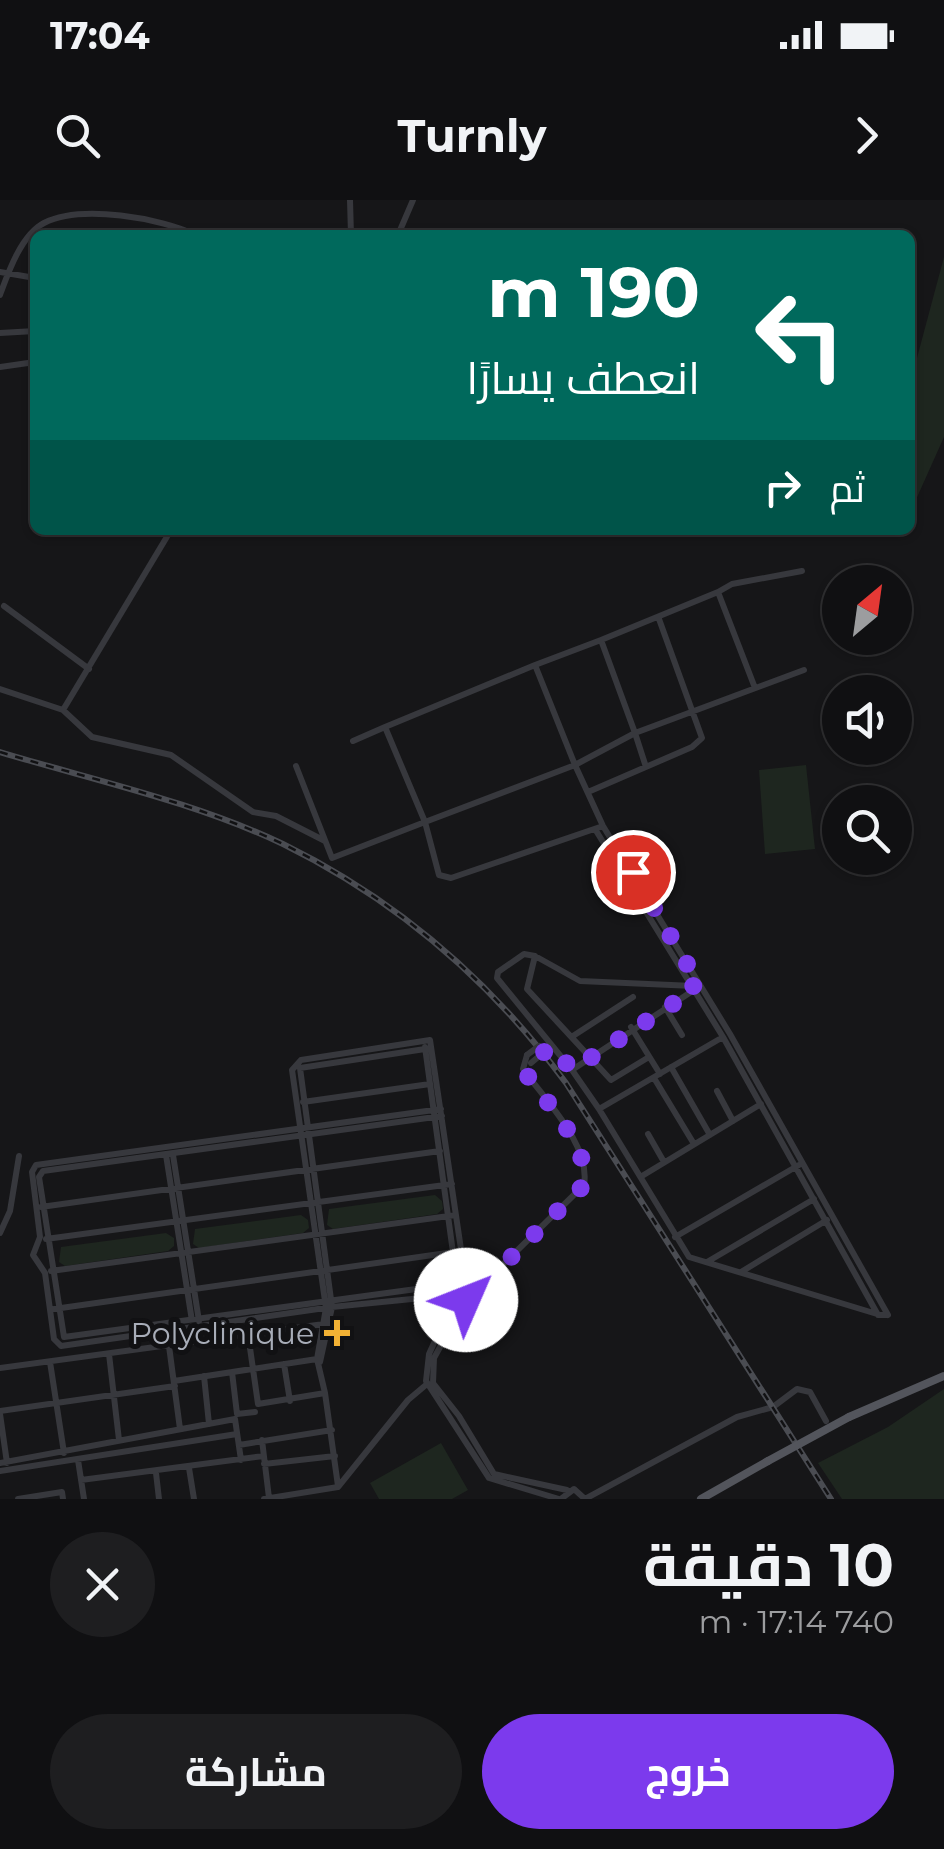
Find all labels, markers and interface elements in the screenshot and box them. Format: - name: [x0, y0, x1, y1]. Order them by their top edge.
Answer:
- text: 17:04: [50, 12, 150, 59]
- icon: search: [50, 108, 105, 163]
- text: Turnly: [398, 108, 547, 163]
- icon: forward: [839, 108, 894, 163]
- text: 190 m: [487, 249, 700, 335]
- icon: left: [735, 270, 865, 400]
- text: انعطف يسارًا: [466, 350, 700, 405]
- icon: right: [755, 460, 810, 515]
- text: ثم: [830, 465, 865, 512]
- north arrow: [822, 565, 912, 655]
- map controls: [822, 565, 912, 875]
- button: sound: [822, 675, 912, 765]
- button: search: [822, 785, 912, 875]
- pin: [591, 830, 676, 915]
- icon: arrive: [606, 845, 661, 900]
- position arrow: [414, 1248, 518, 1352]
- place label: Polyclinique: [131, 1315, 314, 1352]
- marker: Polyclinique: [324, 1320, 350, 1346]
- text: 10 دقيقة: [643, 1528, 894, 1601]
- button: close: [50, 1532, 155, 1637]
- text: 740 m · 17:14: [698, 1602, 894, 1641]
- button: مشاركة: [50, 1714, 462, 1829]
- button: خروج: [482, 1714, 894, 1829]

